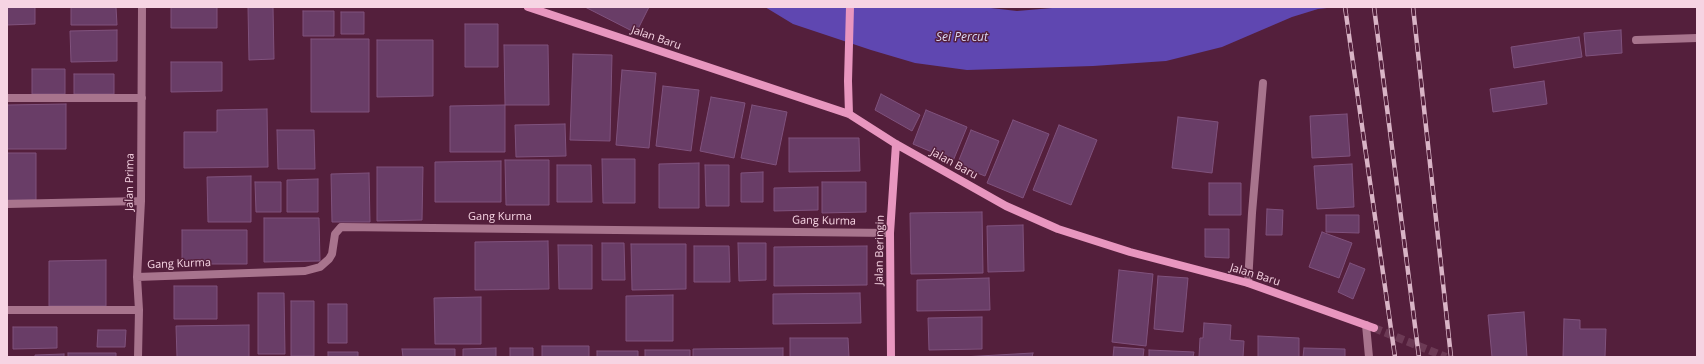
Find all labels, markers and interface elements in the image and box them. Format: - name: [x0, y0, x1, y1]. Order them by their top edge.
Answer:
- street label: Jalan Baru: [629, 23, 683, 53]
- water label: Sei Percut: [936, 31, 988, 45]
- street label: Jalan Baru: [928, 146, 980, 182]
- street label: Jalan Prima: [123, 153, 137, 211]
- street label: Gang Kurma: [468, 210, 532, 224]
- street label: Gang Kurma: [792, 214, 856, 228]
- street label: Jalan Beringin: [873, 215, 887, 285]
- street label: Gang Kurma: [147, 256, 211, 272]
- street label: Jalan Baru: [1228, 261, 1282, 289]

